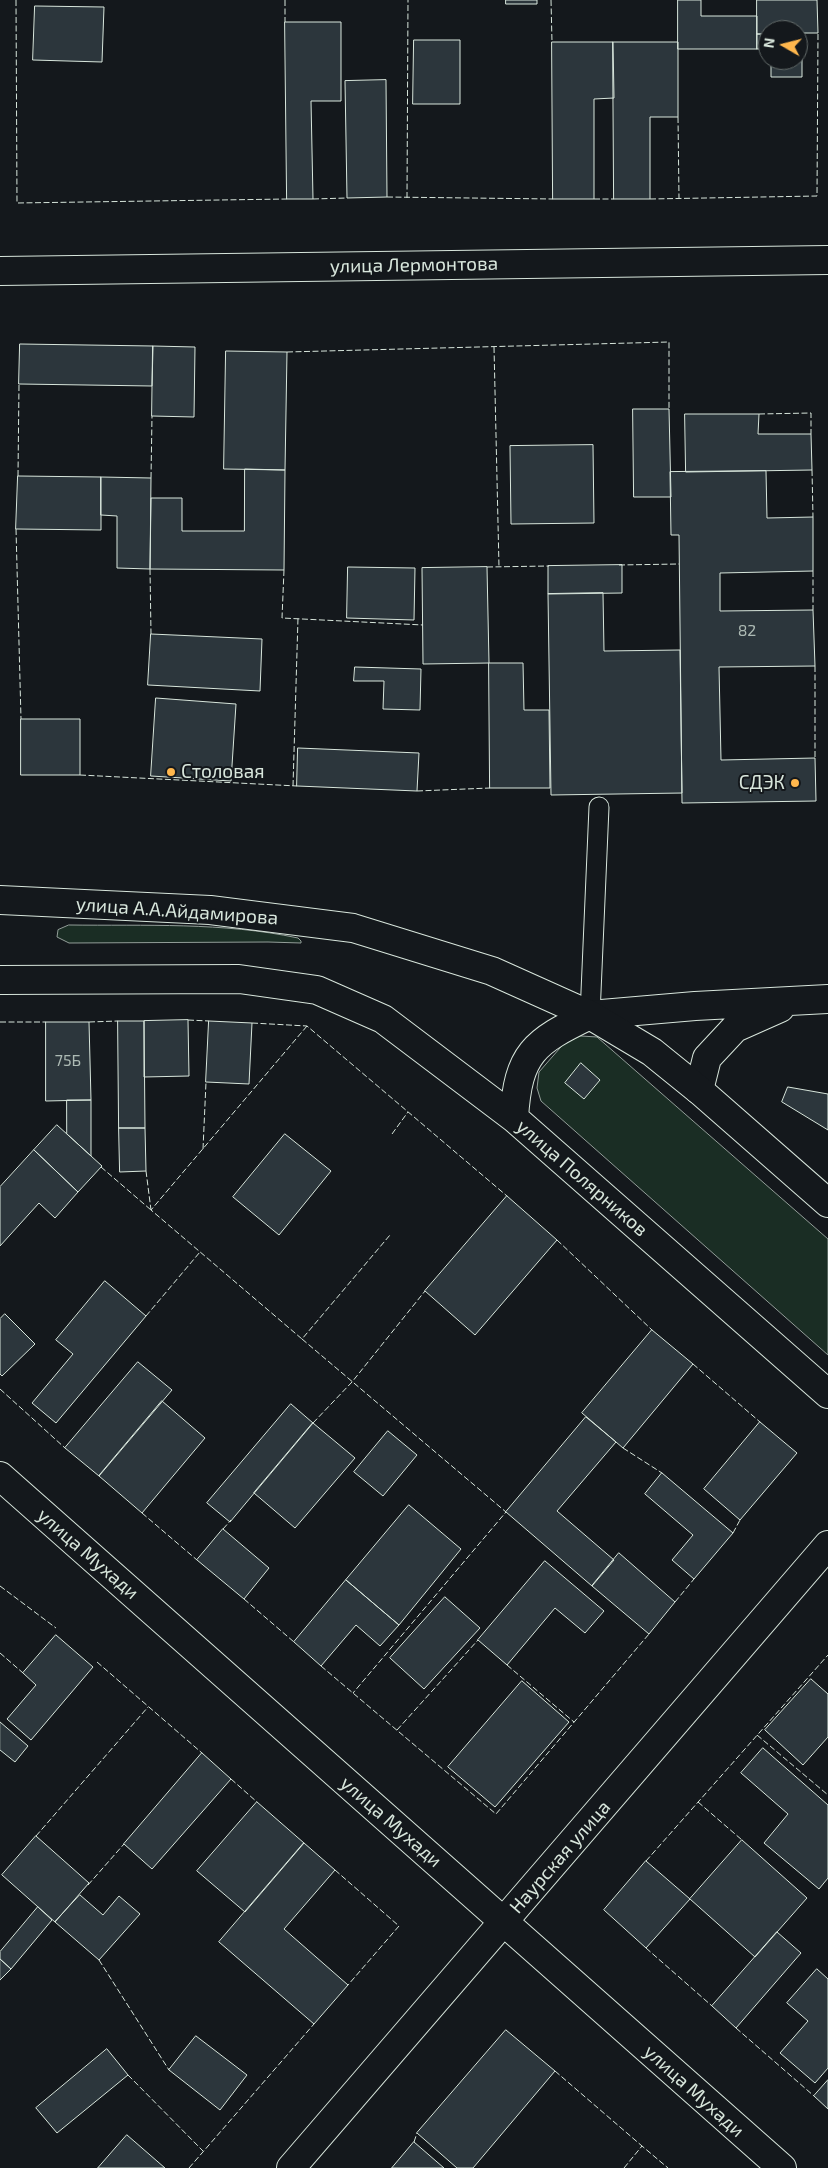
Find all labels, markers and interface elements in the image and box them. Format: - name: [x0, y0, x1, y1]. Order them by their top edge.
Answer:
- north arrow: [758, 20, 808, 70]
- text: N: [760, 37, 778, 49]
- street label: улица Лермонтова: [330, 252, 498, 278]
- house number: 82: [738, 621, 756, 641]
- place label: Столовая: [181, 761, 265, 783]
- marker: Столовая: [165, 766, 177, 778]
- place label: СДЭК: [739, 772, 785, 794]
- marker: СДЭК: [789, 777, 801, 789]
- street label: улица А.А.Айдамирова: [75, 893, 279, 929]
- house number: 75Б: [55, 1051, 81, 1071]
- street label: улица Полярников: [512, 1115, 652, 1241]
- street label: улица Мухади: [33, 1504, 143, 1604]
- street label: улица Мухади: [336, 1772, 446, 1872]
- street label: Наурская улица: [505, 1796, 615, 1918]
- street label: улица Мухади: [639, 2040, 749, 2142]

